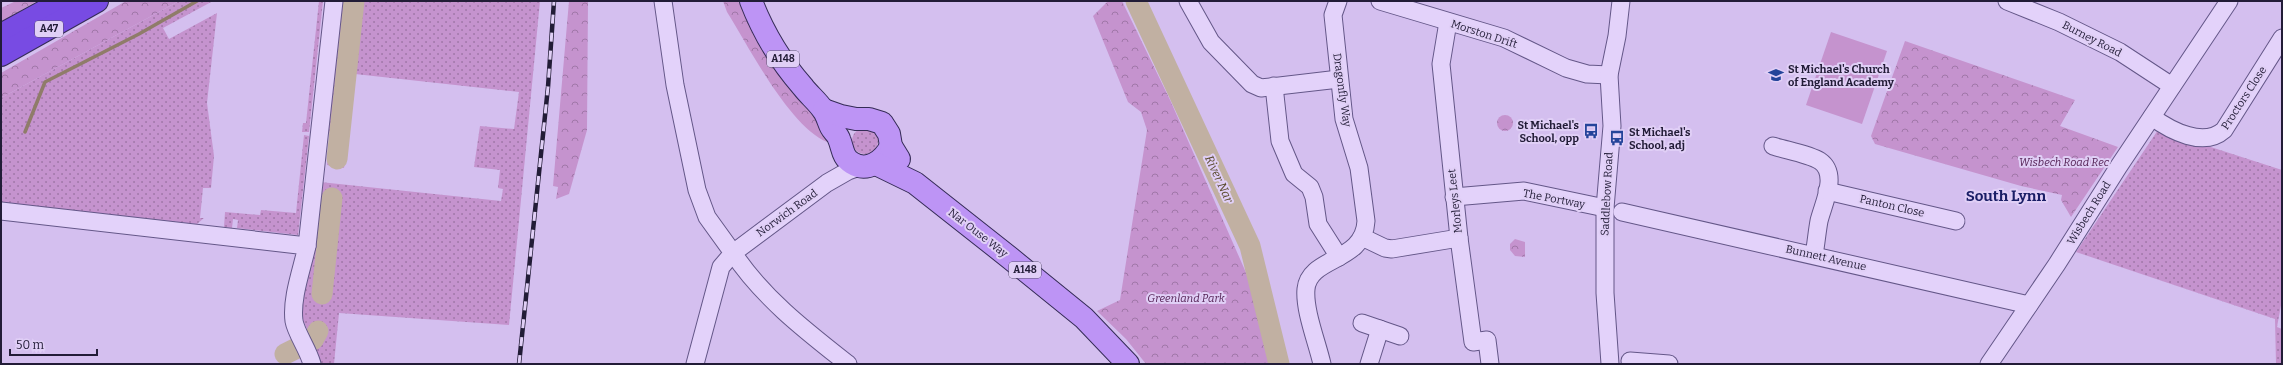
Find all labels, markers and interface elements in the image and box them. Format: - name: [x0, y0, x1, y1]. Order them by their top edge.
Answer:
- street label: Morston Drift: [1449, 17, 1519, 51]
- street label: Burney Road: [2060, 18, 2124, 60]
- road number: A47: [35, 21, 63, 37]
- road number: A148: [767, 51, 799, 67]
- street label: Dragonfly Way: [1330, 52, 1354, 128]
- place label: St Michael's Church of England Academy: [1788, 63, 1895, 89]
- street label: Proctors Close: [2219, 64, 2269, 132]
- school or university icon: St Michael's Church of England Academy: [1767, 66, 1785, 84]
- place label: St Michael's School, opp: [1517, 119, 1580, 145]
- bus stop icon: St Michael's School, opp: [1582, 122, 1600, 140]
- place label: St Michael's School, adj: [1629, 126, 1691, 152]
- bus stop icon: St Michael's School, adj: [1608, 129, 1626, 147]
- street label: Saddlebow Road: [1598, 151, 1616, 236]
- water label: River Nar: [1202, 153, 1237, 206]
- park label: Wisbech Road Rec: [2019, 156, 2110, 169]
- street label: Morleys Leet: [1445, 168, 1465, 234]
- street label: Wisbech Road: [2064, 179, 2114, 247]
- street label: Norwich Road: [754, 186, 820, 239]
- street label: The Portway: [1522, 187, 1586, 211]
- district label: South Lynn: [1966, 187, 2047, 205]
- street label: Panton Close: [1858, 192, 1926, 220]
- street label: Nar Ouse Way: [946, 206, 1010, 260]
- street label: Bunnett Avenue: [1784, 242, 1868, 274]
- road number: A148: [1009, 262, 1041, 278]
- park label: Greenland Park: [1147, 292, 1226, 305]
- scale bar: [10, 331, 97, 357]
- text: 50 m: [16, 338, 45, 352]

